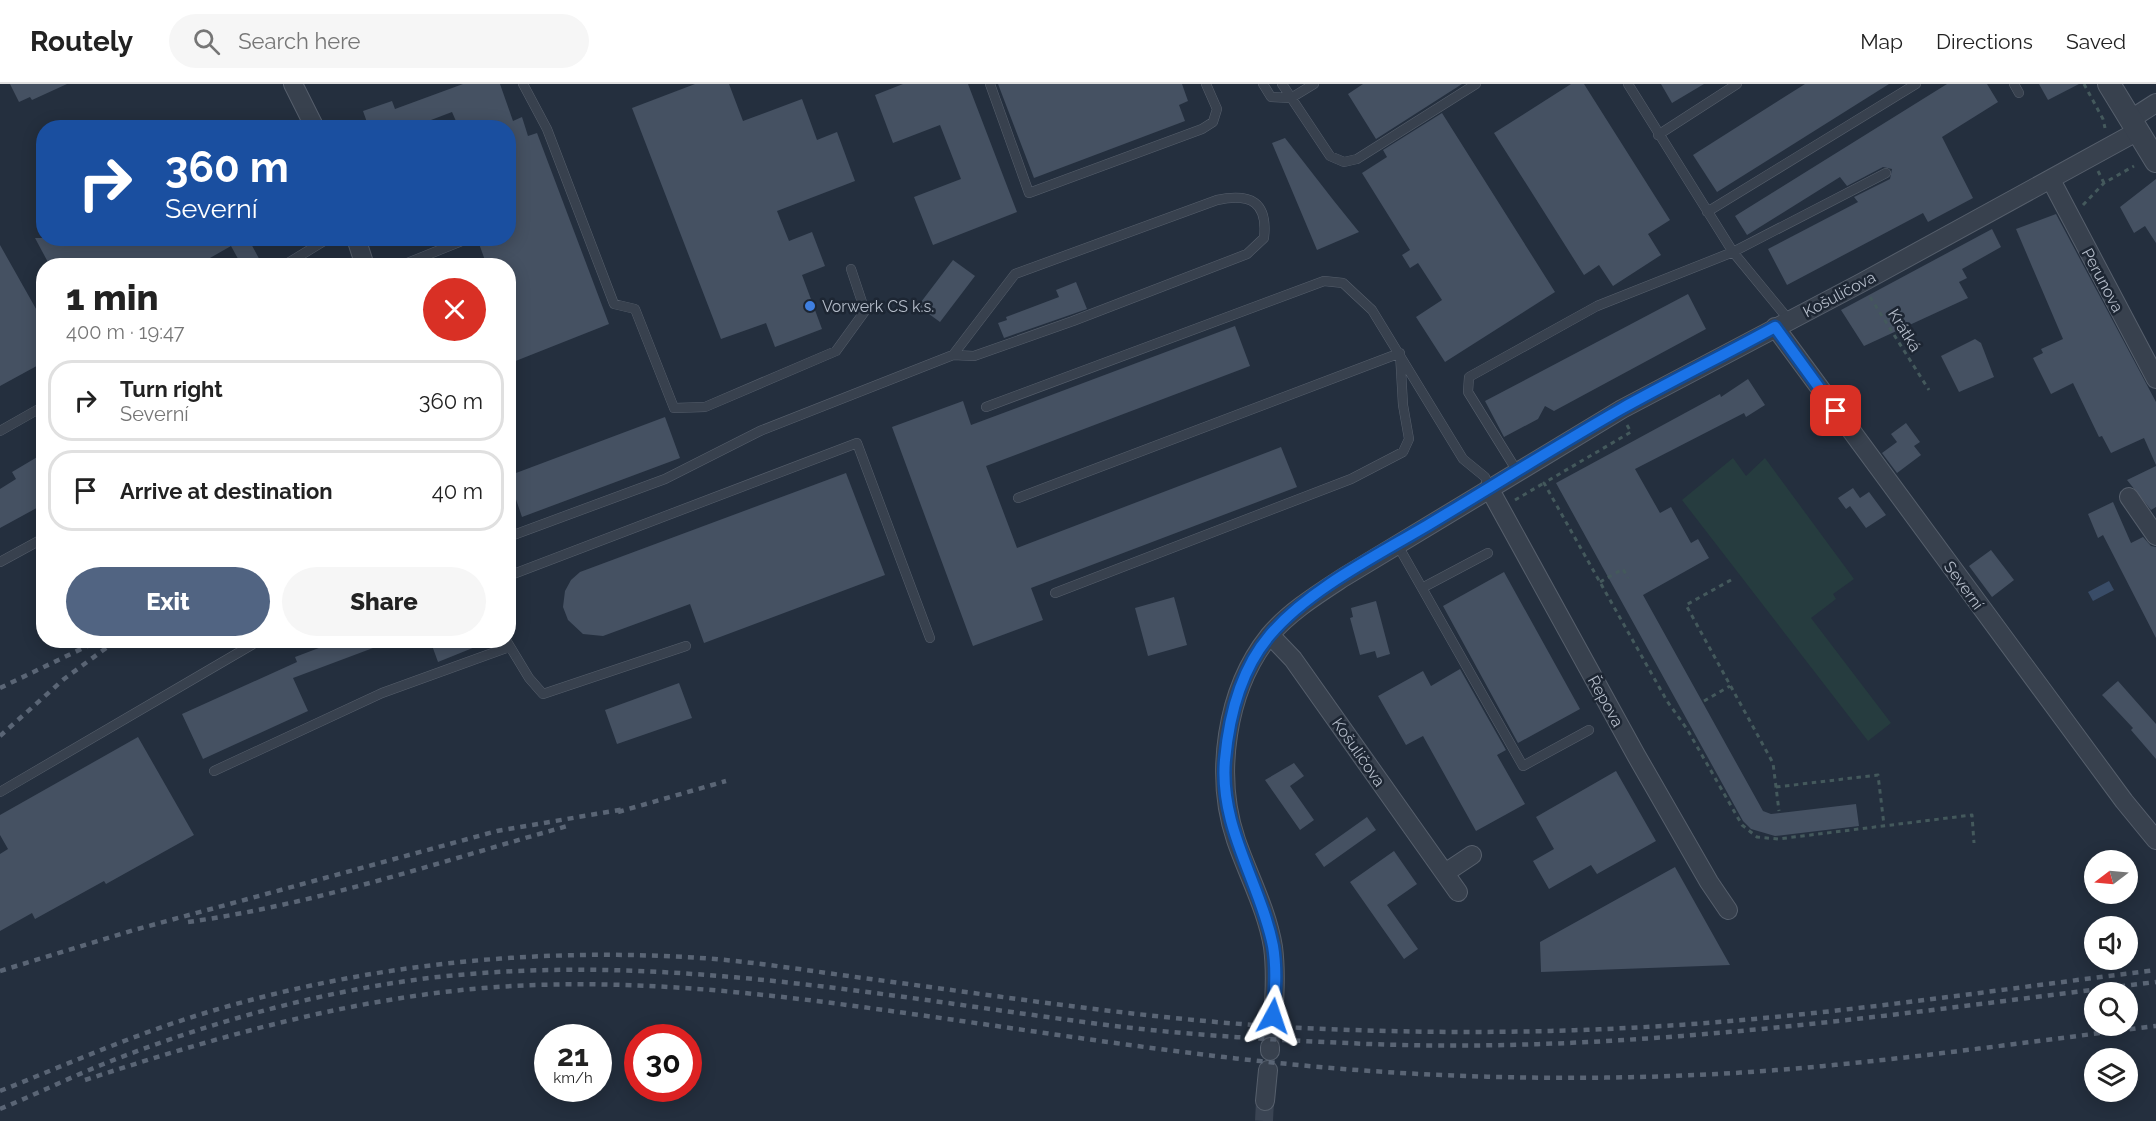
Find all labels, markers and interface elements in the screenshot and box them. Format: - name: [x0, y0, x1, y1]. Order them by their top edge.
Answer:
- search box: [169, 14, 589, 68]
- text: Routely: [30, 25, 133, 58]
- icon: search: [190, 25, 223, 58]
- text: Search here: [238, 28, 360, 54]
- text: Map: [1860, 29, 1903, 54]
- text: Directions: [1936, 29, 2033, 54]
- text: Saved: [2066, 29, 2126, 54]
- text: 360 m: [165, 143, 289, 192]
- icon: right: [66, 144, 144, 222]
- text: Severní: [165, 193, 258, 224]
- street label: Perunova: [2078, 245, 2127, 316]
- street label: Košuličova: [1800, 267, 1879, 321]
- text: 1 min: [66, 276, 158, 318]
- button: close: [423, 278, 486, 341]
- place label: Vorwerk CS k.s.: [822, 297, 934, 316]
- marker: Vorwerk CS k.s.: [803, 299, 817, 313]
- street label: Krátká: [1884, 305, 1925, 355]
- text: 400 m · 19:47: [66, 320, 184, 344]
- text: Turn right: [120, 376, 223, 402]
- icon: right: [69, 384, 102, 417]
- pin: [1810, 385, 1861, 436]
- text: 360 m: [419, 388, 483, 414]
- icon: arrive: [1819, 394, 1852, 427]
- text: Severní: [120, 402, 189, 426]
- icon: arrive: [69, 474, 102, 507]
- text: Arrive at destination: [120, 478, 333, 504]
- text: 40 m: [432, 478, 483, 504]
- street label: Severní: [1940, 557, 1988, 614]
- button: Exit: [66, 567, 270, 636]
- button: Share: [282, 567, 486, 636]
- street label: Řepova: [1584, 672, 1628, 730]
- street label: Košuličova: [1328, 714, 1389, 790]
- north arrow: [2084, 850, 2138, 904]
- map controls: [2084, 850, 2138, 1102]
- button: sound: [2084, 916, 2138, 970]
- button: search: [2084, 982, 2138, 1036]
- position arrow: [1241, 984, 1305, 1048]
- speed limit sign: 30: [624, 1024, 702, 1102]
- text: 21: [557, 1038, 589, 1073]
- button: layers: [2084, 1048, 2138, 1102]
- text: km/h: [553, 1069, 593, 1087]

